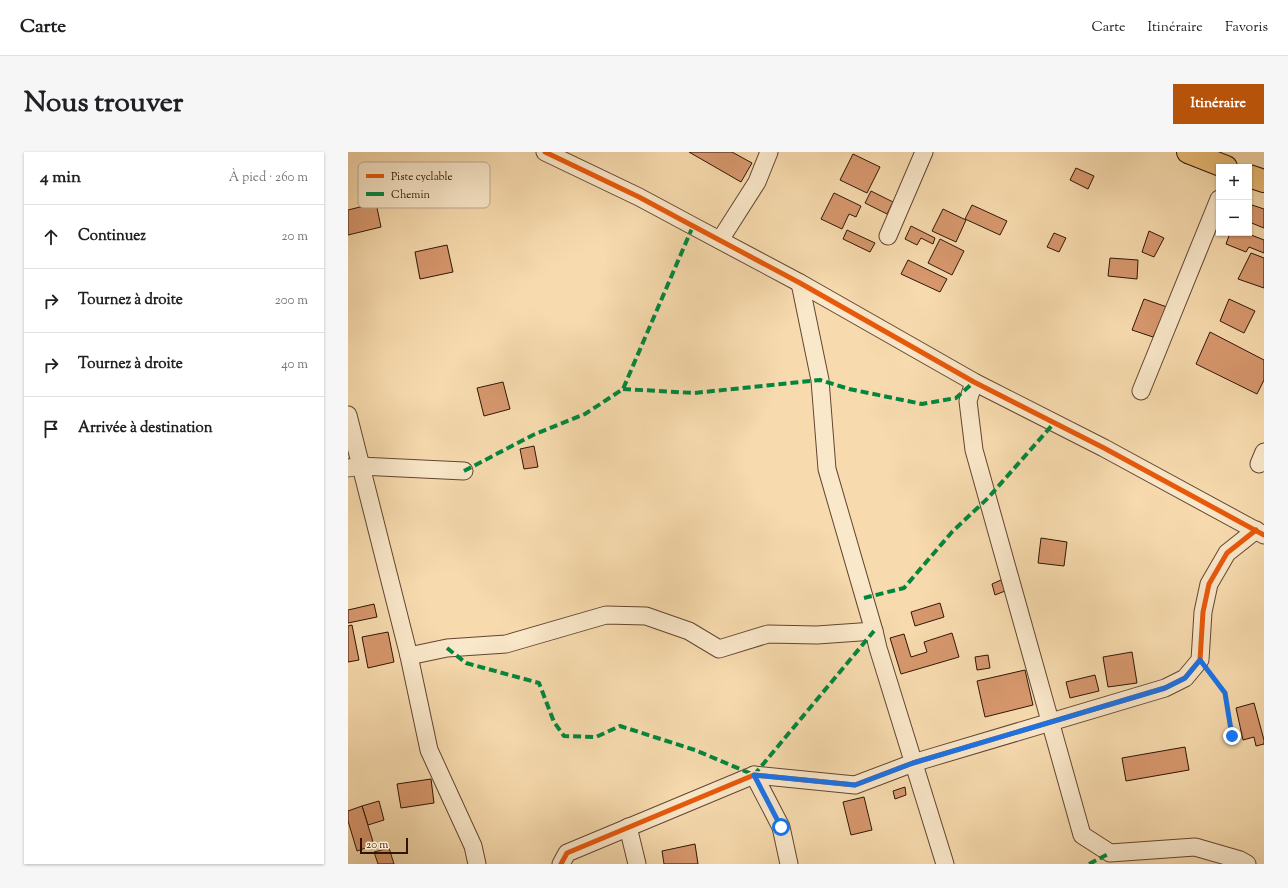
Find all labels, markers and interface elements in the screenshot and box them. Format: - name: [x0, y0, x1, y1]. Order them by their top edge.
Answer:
- text: Carte: [20, 14, 66, 41]
- text: Carte: [1092, 18, 1125, 38]
- text: Itinéraire: [1147, 18, 1203, 38]
- text: Favoris: [1225, 18, 1268, 38]
- text: Nous trouver: [24, 84, 183, 124]
- button: Itinéraire: [1173, 84, 1264, 124]
- legend: [358, 162, 490, 208]
- map controls: [1216, 164, 1252, 236]
- button: +: [1216, 164, 1252, 200]
- text: 4 min: [40, 166, 81, 190]
- text: À pied · 260 m: [229, 169, 308, 187]
- text: Piste cyclable: [391, 169, 453, 185]
- text: Chemin: [391, 187, 431, 203]
- button: −: [1216, 200, 1252, 236]
- icon: ahead: [40, 226, 62, 248]
- text: Continuez: [78, 226, 146, 247]
- text: 20 m: [282, 228, 308, 246]
- icon: right: [40, 290, 62, 312]
- text: Tournez à droite: [78, 290, 183, 311]
- text: 200 m: [275, 292, 308, 310]
- icon: right: [40, 354, 62, 376]
- text: Tournez à droite: [78, 354, 183, 375]
- text: 40 m: [281, 356, 308, 374]
- icon: arrive: [40, 418, 62, 440]
- text: Arrivée à destination: [78, 418, 213, 439]
- route end: [1223, 727, 1241, 745]
- route start: [772, 818, 790, 836]
- scale bar: [360, 836, 408, 855]
- text: 20 m: [366, 837, 388, 853]

